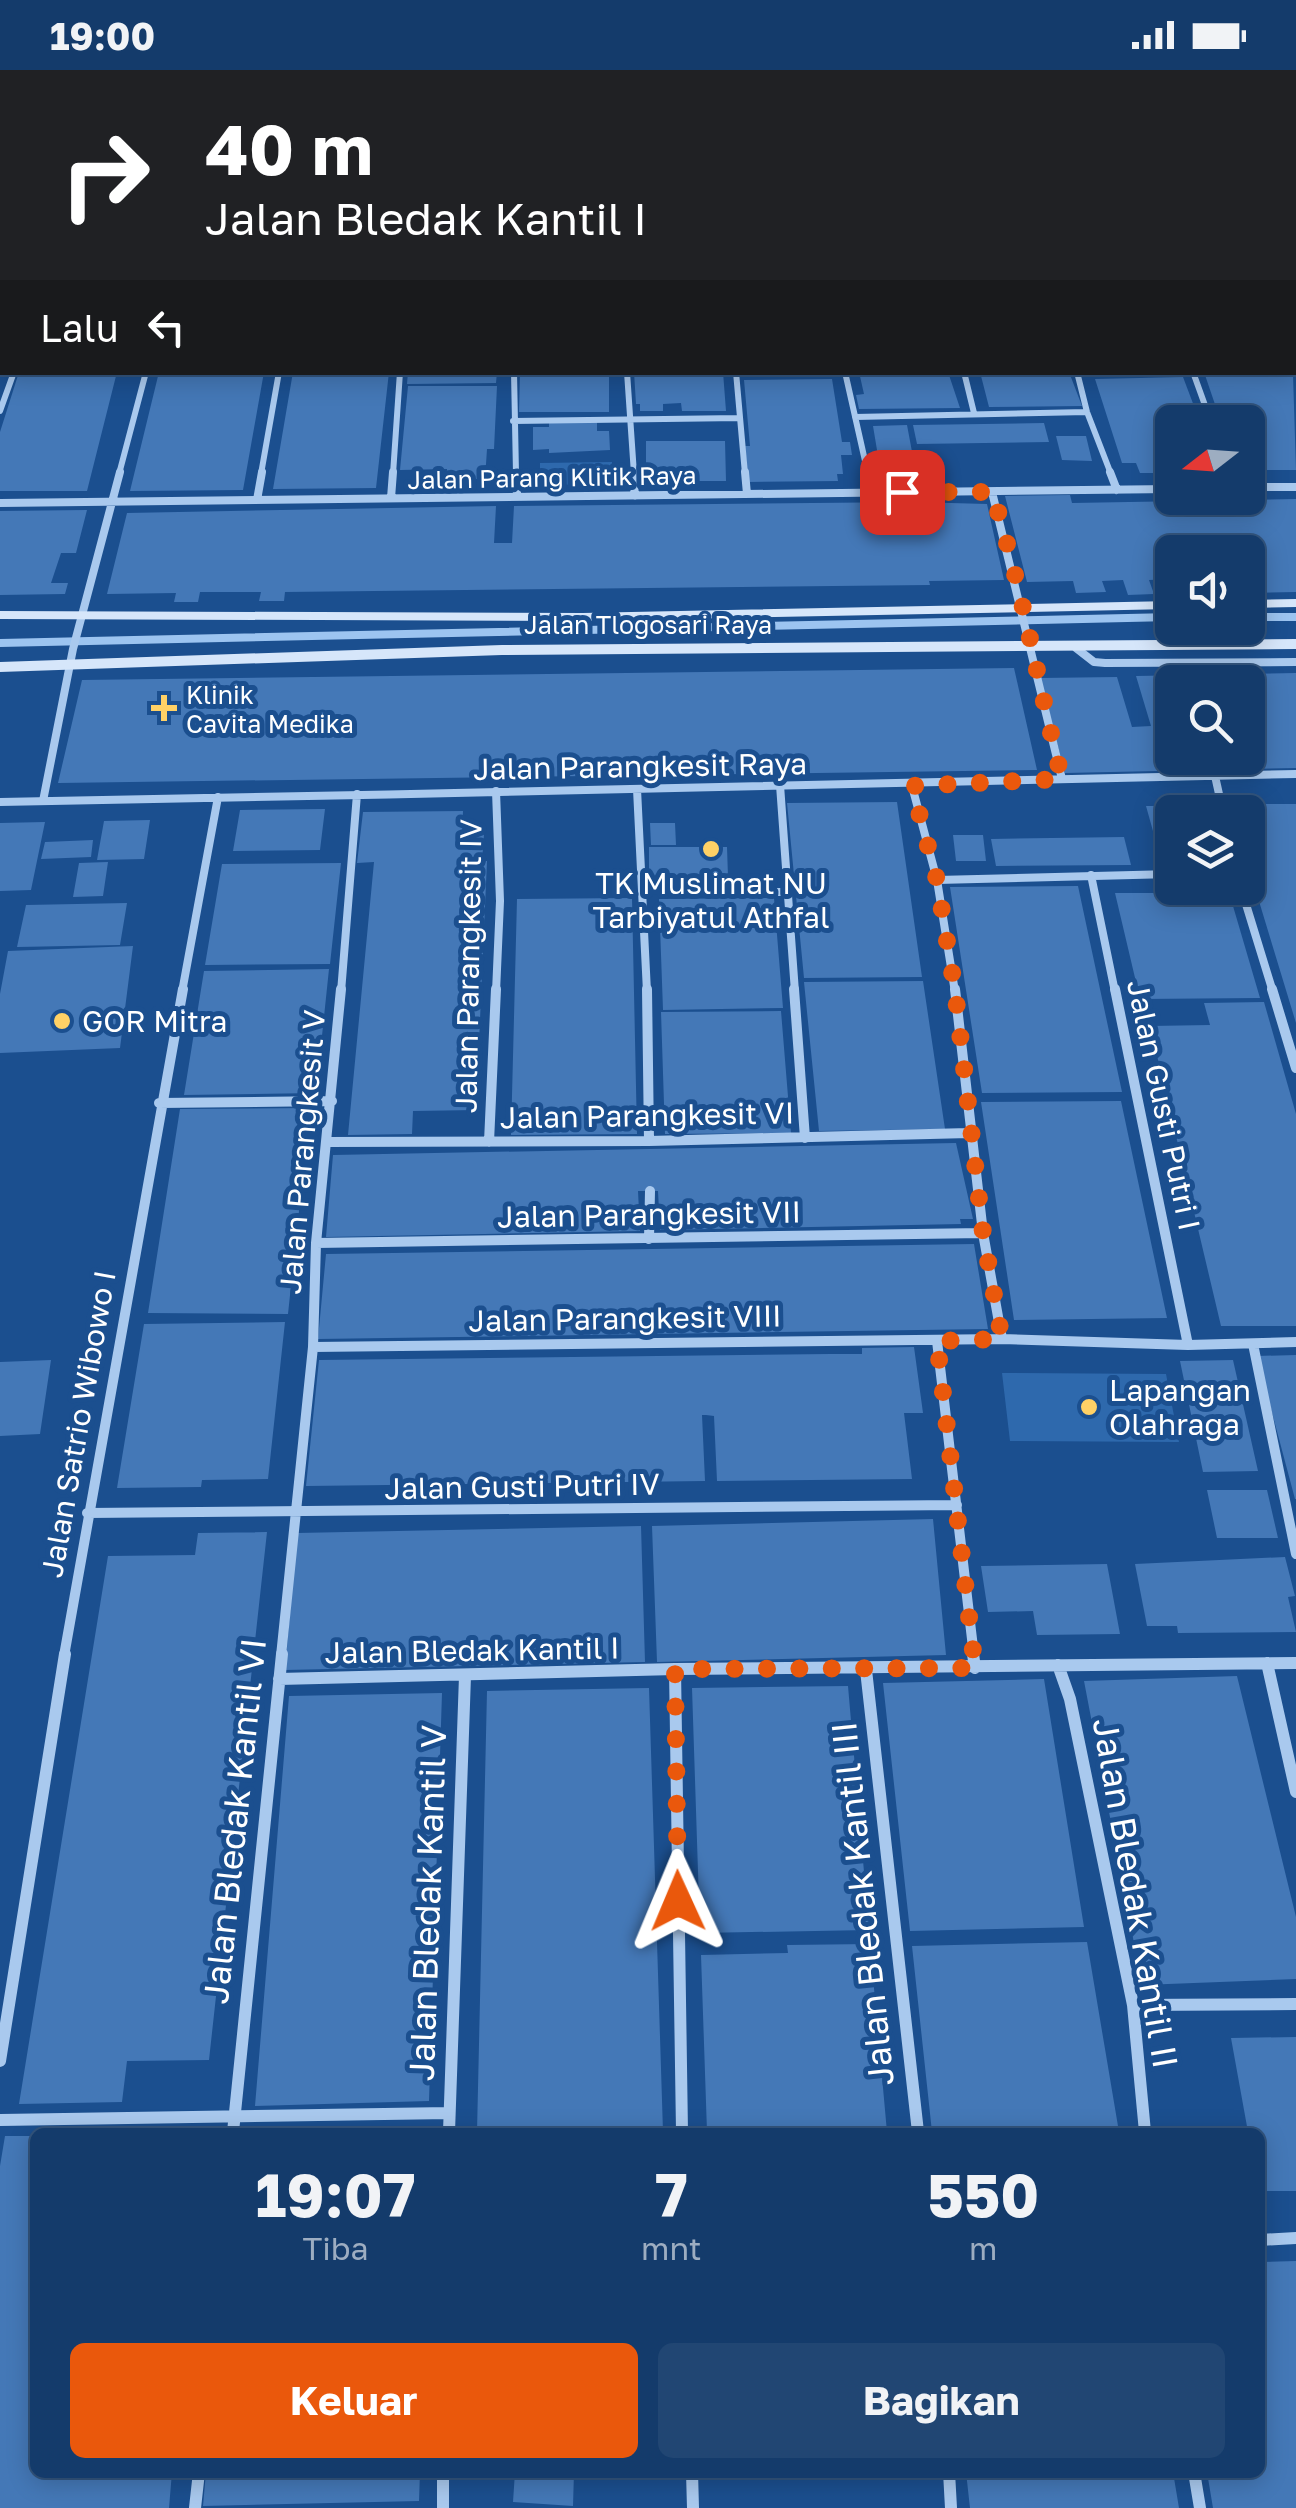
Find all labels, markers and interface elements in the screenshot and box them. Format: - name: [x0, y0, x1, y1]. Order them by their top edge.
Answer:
- text: 19:00: [50, 13, 155, 58]
- text: 40 m: [205, 106, 373, 190]
- icon: right: [40, 110, 170, 240]
- text: Jalan Bledak Kantil I: [205, 191, 647, 245]
- icon: left: [139, 300, 194, 355]
- text: Lalu: [40, 305, 119, 350]
- north arrow: [1155, 405, 1265, 515]
- map controls: [1155, 405, 1265, 905]
- pin: [860, 450, 945, 535]
- street label: Jalan Parang Klitik Raya: [407, 459, 697, 495]
- icon: arrive: [875, 465, 930, 520]
- button: sound: [1155, 535, 1265, 645]
- street label: Jalan Tlogosari Raya: [524, 609, 772, 640]
- button: search: [1155, 665, 1265, 775]
- place label: Klinik Cavita Medika: [186, 679, 354, 739]
- marker: Klinik Cavita Medika: [151, 695, 177, 721]
- street label: Jalan Parangkesit Raya: [473, 745, 807, 787]
- button: layers: [1155, 795, 1265, 905]
- street label: Jalan Parangkesit IV: [447, 819, 489, 1113]
- marker: TK Muslimat NU Tarbiyatul Athfal: [700, 838, 722, 860]
- place label: TK Muslimat NU Tarbiyatul Athfal: [592, 865, 830, 935]
- street label: Jalan Gusti Putri I: [1120, 976, 1208, 1234]
- place label: GOR Mitra: [82, 1003, 227, 1039]
- street label: Jalan Parangkesit V: [272, 1008, 332, 1296]
- marker: GOR Mitra: [51, 1010, 73, 1032]
- street label: Jalan Parangkesit VI: [500, 1094, 794, 1136]
- street label: Jalan Parangkesit VII: [497, 1193, 801, 1235]
- street label: Jalan Satrio Wibowo I: [33, 1268, 123, 1580]
- street label: Jalan Parangkesit VIII: [468, 1297, 782, 1339]
- place label: Lapangan Olahraga: [1109, 1372, 1251, 1442]
- marker: Lapangan Olahraga: [1078, 1396, 1100, 1418]
- street label: Jalan Gusti Putri IV: [384, 1466, 660, 1506]
- street label: Jalan Bledak Kantil I: [324, 1629, 620, 1671]
- street label: Jalan Bledak Kantil VI: [194, 1636, 274, 2006]
- street label: Jalan Bledak Kantil II: [1085, 1715, 1187, 2071]
- street label: Jalan Bledak Kantil III: [822, 1720, 902, 2088]
- street label: Jalan Bledak Kantil V: [400, 1724, 454, 2082]
- position arrow: [626, 1849, 730, 1953]
- text: 19:07: [256, 2158, 416, 2230]
- text: 7: [655, 2158, 688, 2230]
- text: 550: [927, 2158, 1039, 2230]
- text: Tiba: [302, 2229, 369, 2267]
- text: mnt: [641, 2229, 702, 2267]
- text: m: [969, 2229, 997, 2267]
- button: Keluar: [70, 2343, 638, 2458]
- button: Bagikan: [658, 2343, 1225, 2458]

